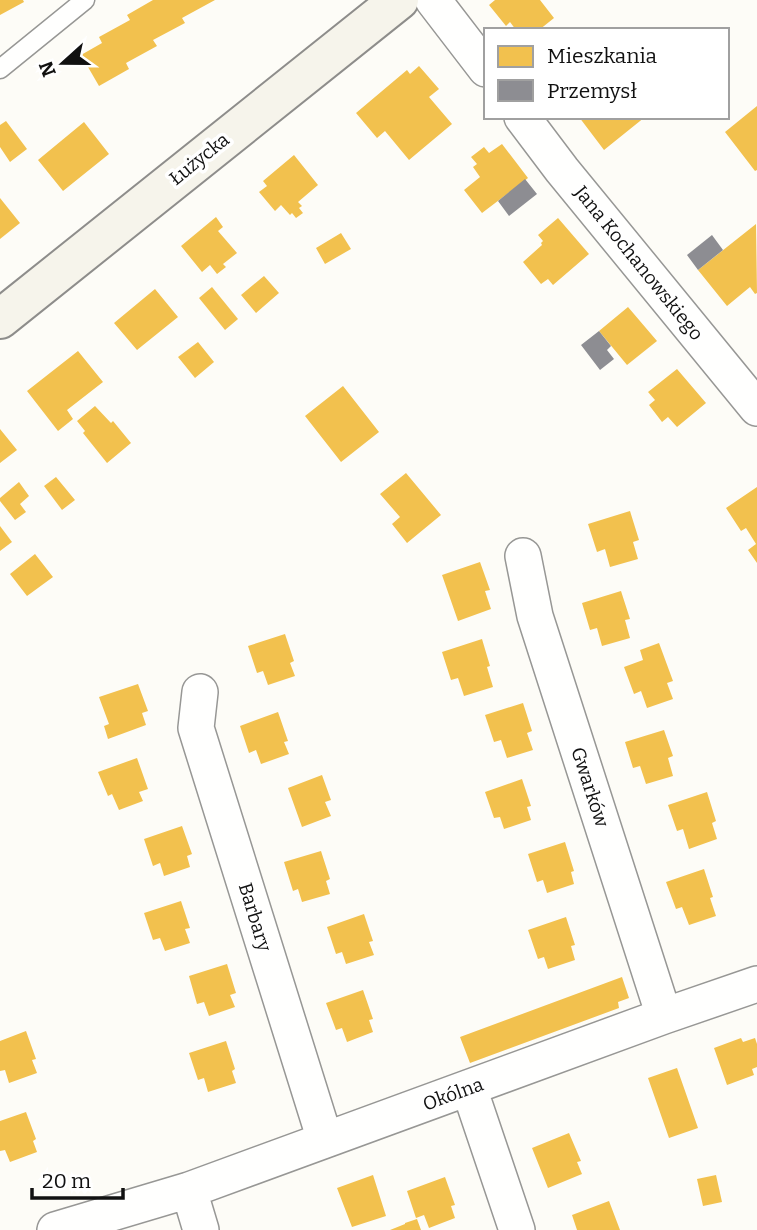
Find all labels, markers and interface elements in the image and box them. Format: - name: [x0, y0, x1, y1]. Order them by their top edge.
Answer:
- north arrow: [28, 28, 98, 98]
- legend: [484, 28, 729, 119]
- text: Mieszkania: [547, 43, 658, 69]
- text: N: [34, 58, 61, 80]
- text: Przemysł: [547, 78, 637, 104]
- street label: Łużycka: [164, 127, 234, 190]
- street label: Jana Kochanowskiego: [569, 180, 708, 345]
- street label: Gwarków: [566, 744, 614, 831]
- street label: Barbary: [234, 880, 277, 955]
- street label: Okólna: [419, 1072, 487, 1116]
- scale bar: [32, 1156, 122, 1200]
- text: 20 m: [42, 1168, 91, 1194]

